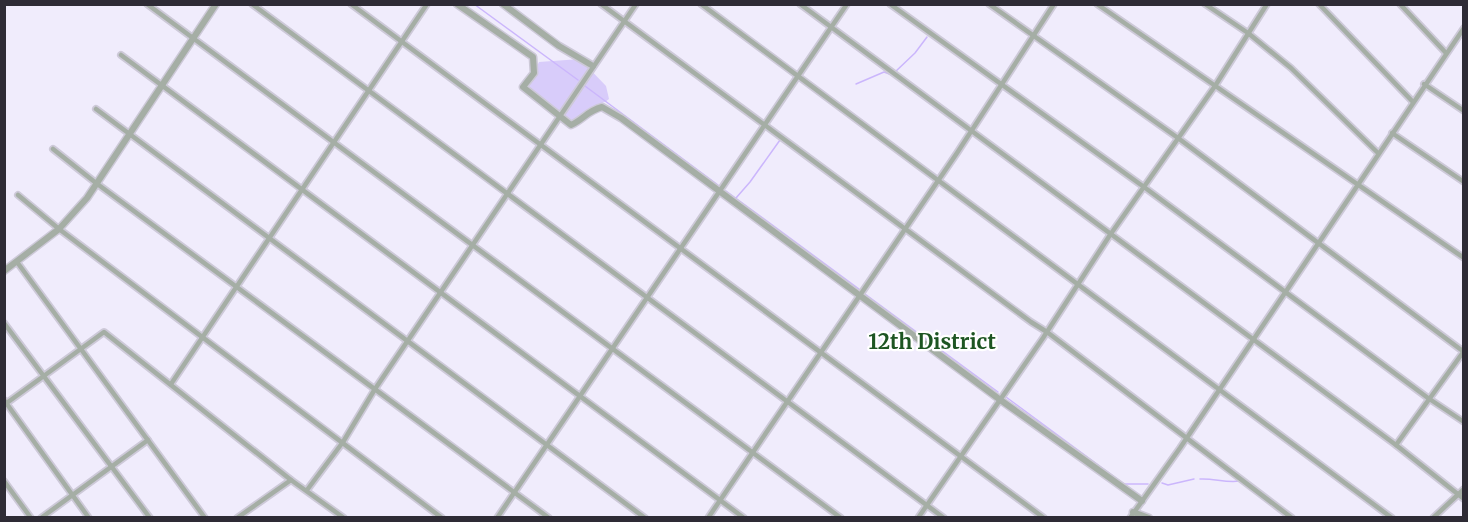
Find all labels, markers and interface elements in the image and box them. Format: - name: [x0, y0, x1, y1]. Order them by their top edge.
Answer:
- district label: 12th District: [868, 328, 996, 355]

